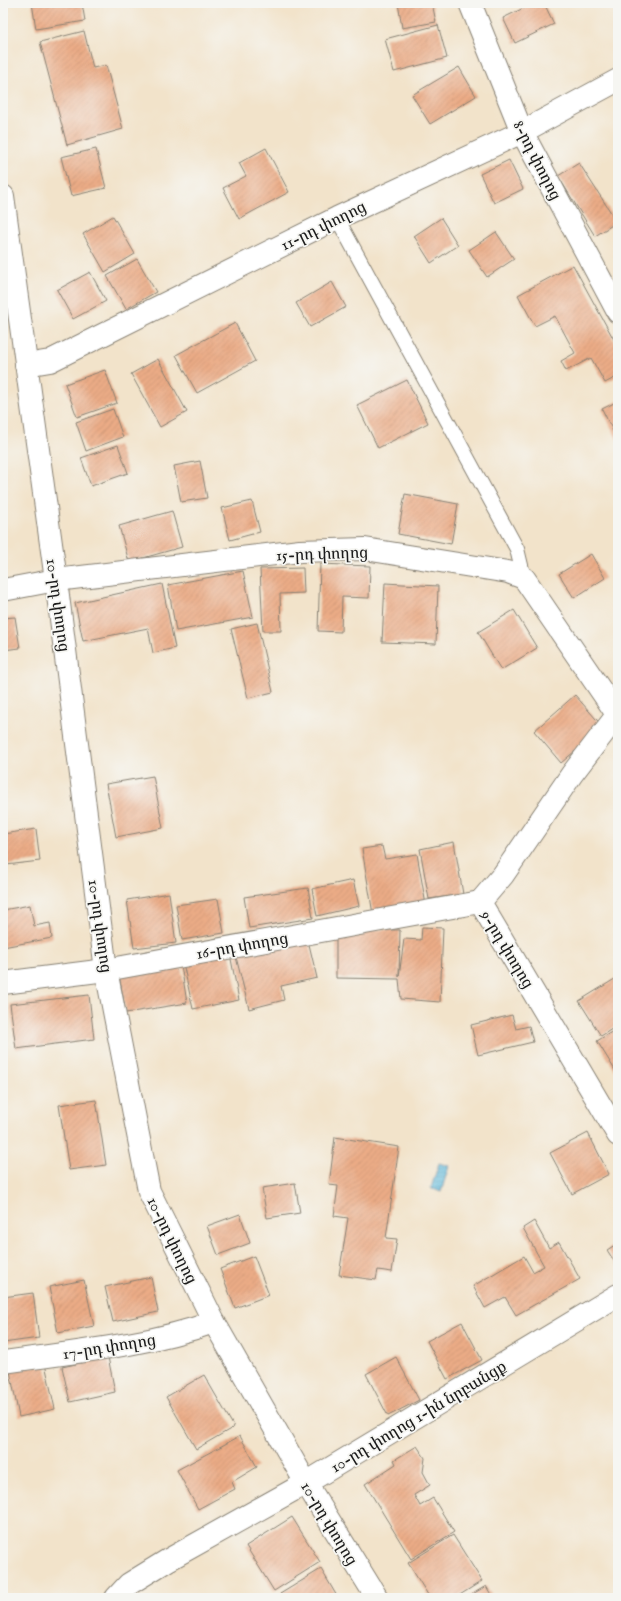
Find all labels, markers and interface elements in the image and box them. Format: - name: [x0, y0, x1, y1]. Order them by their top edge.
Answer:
- street label: 8-րդ փողոց: [508, 118, 565, 204]
- street label: 11-րդ փողոց: [278, 198, 370, 256]
- street label: 15-րդ փողոց: [276, 543, 369, 567]
- street label: 10-րդ փողոց: [41, 557, 73, 653]
- street label: 10-րդ փողոց: [83, 878, 115, 974]
- street label: 9-րդ փողոց: [475, 907, 537, 993]
- street label: 16-րդ փողոց: [195, 929, 290, 965]
- street label: 10-րդ փողոց: [142, 1194, 201, 1288]
- street label: 17-րդ փողոց: [61, 1331, 157, 1365]
- street label: 10-րդ փողոց 1-ին նրբանցք: [327, 1357, 511, 1478]
- street label: 10-րդ փողոց: [295, 1479, 361, 1570]

